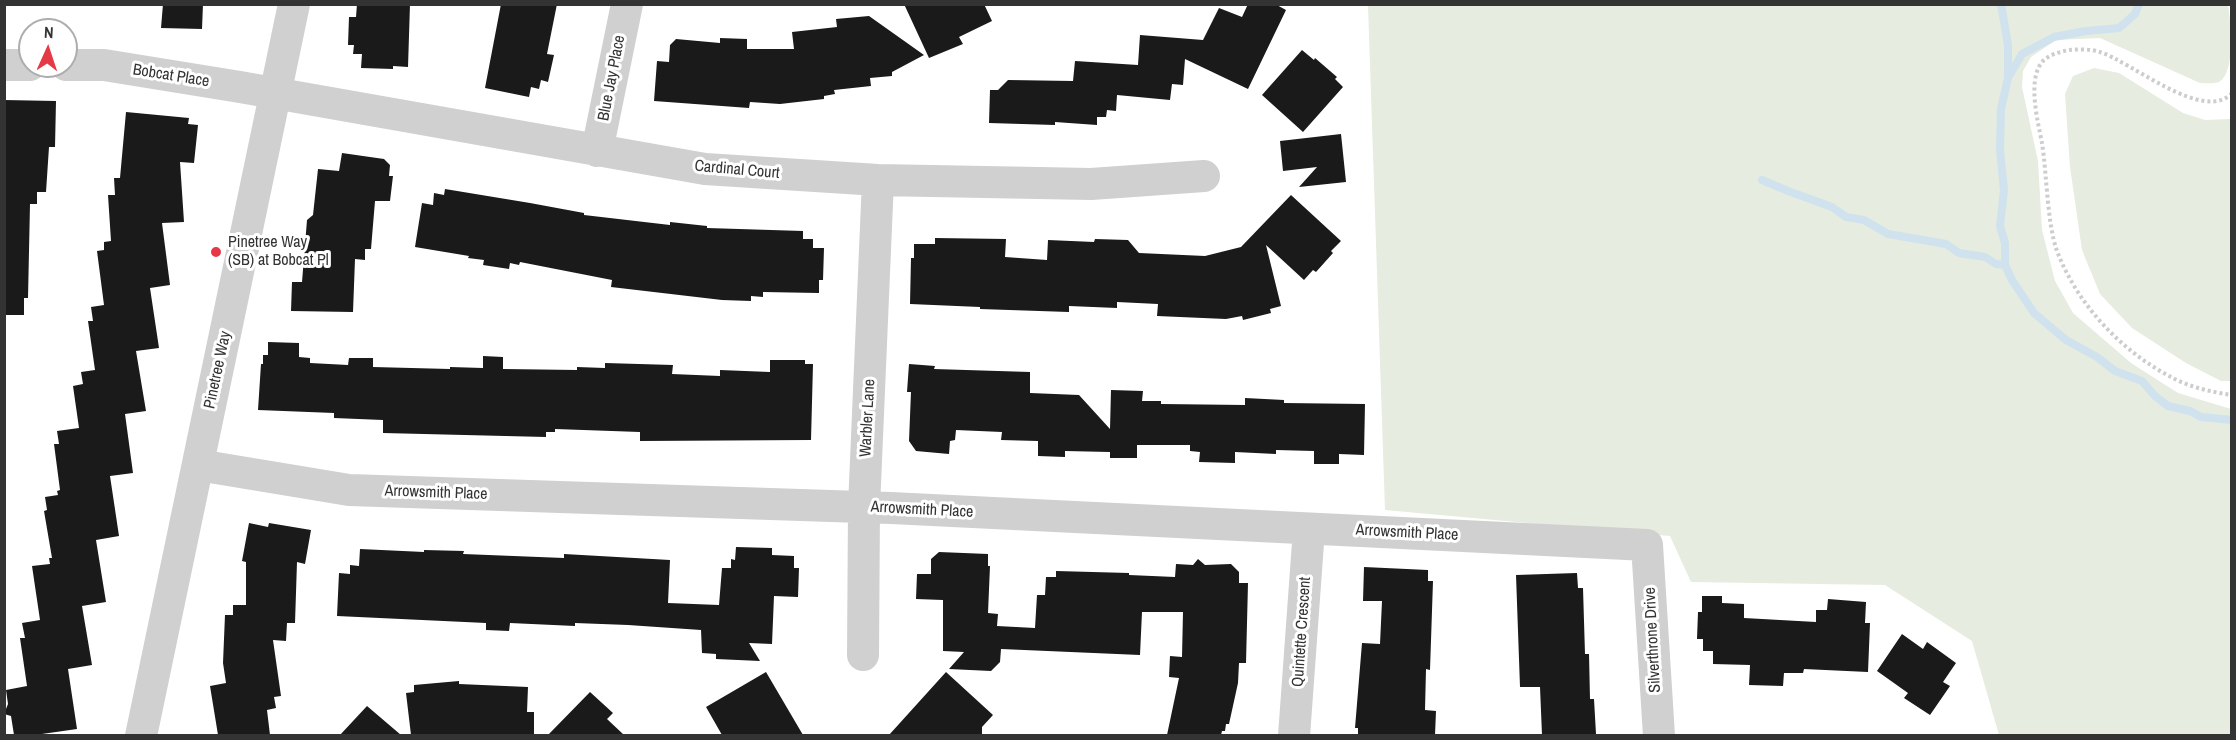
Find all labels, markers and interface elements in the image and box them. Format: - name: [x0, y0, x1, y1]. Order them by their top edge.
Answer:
- north arrow: [18, 18, 78, 78]
- text: N: [44, 21, 54, 43]
- street label: Blue Jay Place: [594, 34, 630, 122]
- street label: Bobcat Place: [131, 60, 211, 92]
- street label: Cardinal Court: [694, 157, 780, 183]
- place label: Pinetree Way (SB) at Bobcat Pl: [228, 233, 329, 271]
- marker: Pinetree Way (SB) at Bobcat Pl: [209, 245, 223, 259]
- street label: Pinetree Way: [200, 329, 236, 411]
- street label: Warbler Lane: [856, 378, 880, 458]
- street label: Arrowsmith Place: [384, 482, 488, 504]
- street label: Arrowsmith Place: [870, 498, 974, 522]
- street label: Arrowsmith Place: [1355, 521, 1459, 545]
- street label: Quintette Crescent: [1289, 576, 1315, 688]
- street label: Silverthrone Drive: [1641, 587, 1665, 693]

